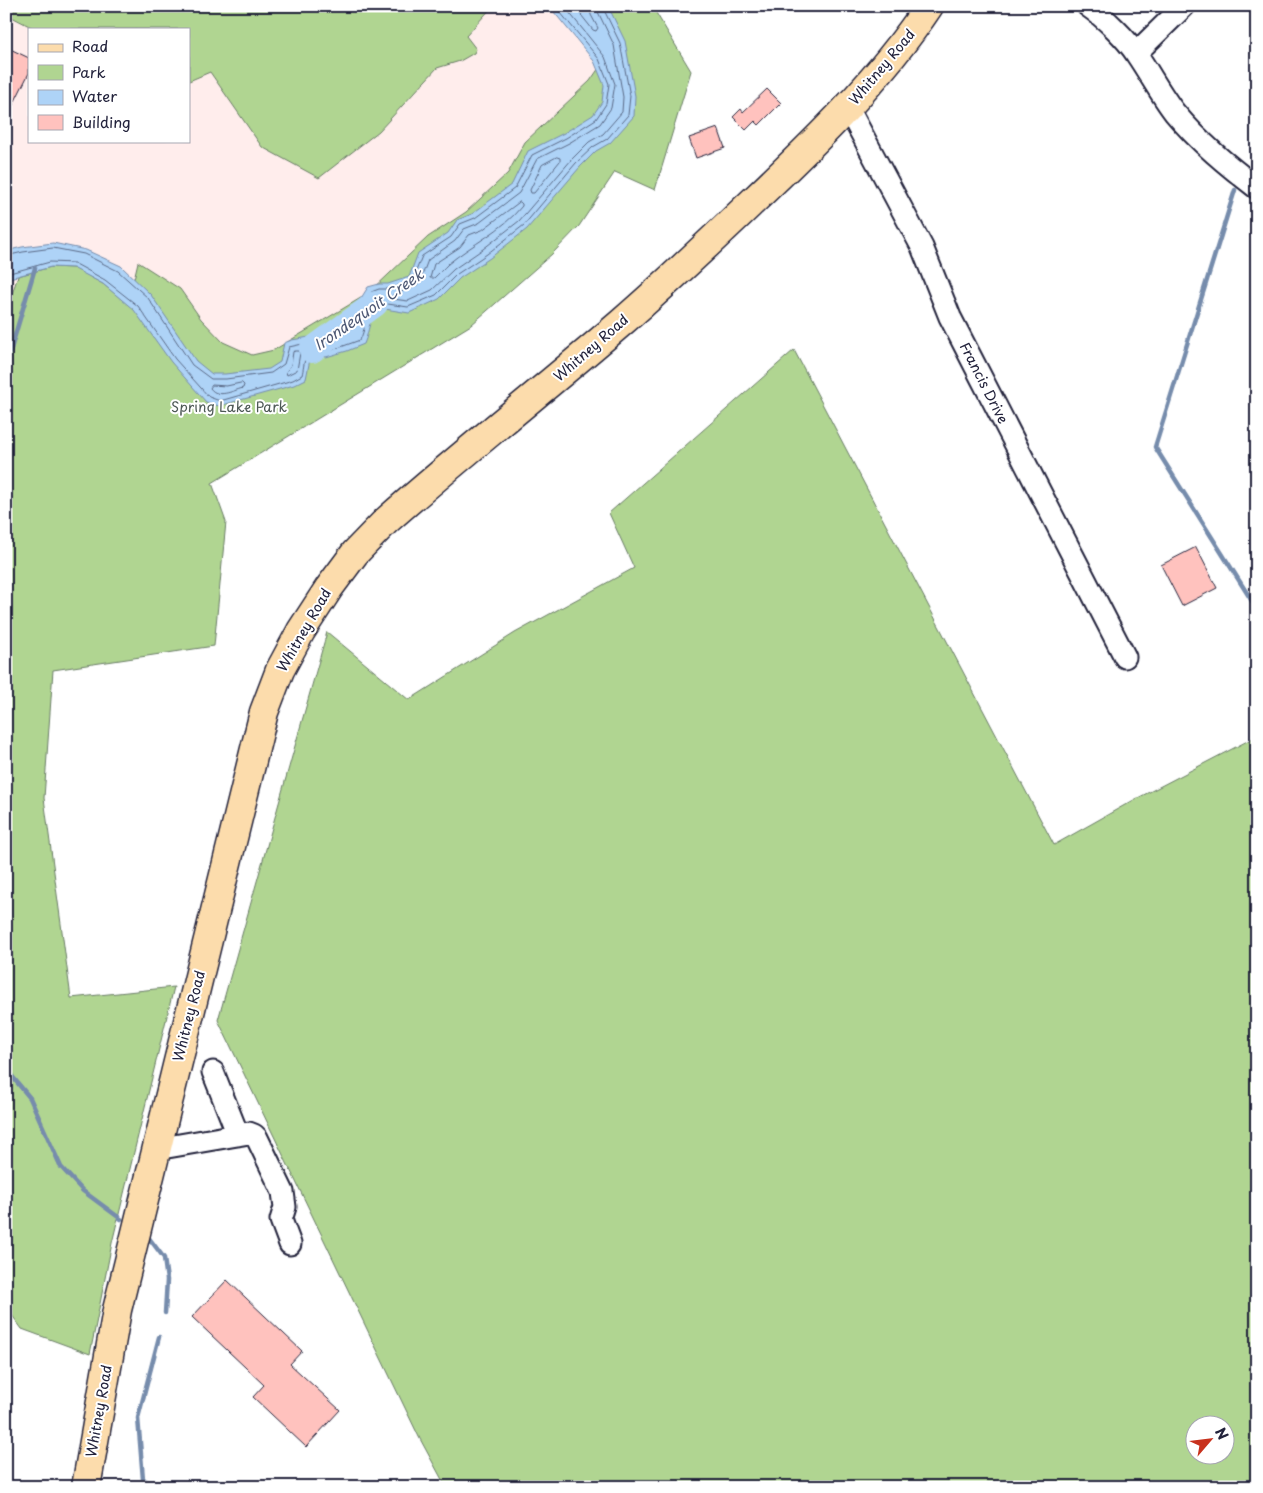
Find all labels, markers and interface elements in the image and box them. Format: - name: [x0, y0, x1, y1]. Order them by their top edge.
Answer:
- street label: Whitney Road: [844, 24, 920, 109]
- legend: [28, 28, 190, 142]
- text: Road: [72, 34, 108, 57]
- text: Park: [72, 60, 106, 83]
- text: Water: [72, 84, 117, 107]
- text: Building: [72, 110, 131, 133]
- water label: Irondequoit Creek: [308, 262, 428, 355]
- street label: Whitney Road: [549, 309, 633, 386]
- street label: Francis Drive: [955, 338, 1014, 427]
- park label: Spring Lake Park: [171, 396, 288, 417]
- street label: Whitney Road: [271, 584, 336, 675]
- street label: Whitney Road: [167, 968, 210, 1064]
- street label: Whitney Road: [80, 1363, 117, 1459]
- north arrow: [1186, 1416, 1236, 1466]
- text: N: [1210, 1424, 1234, 1443]

